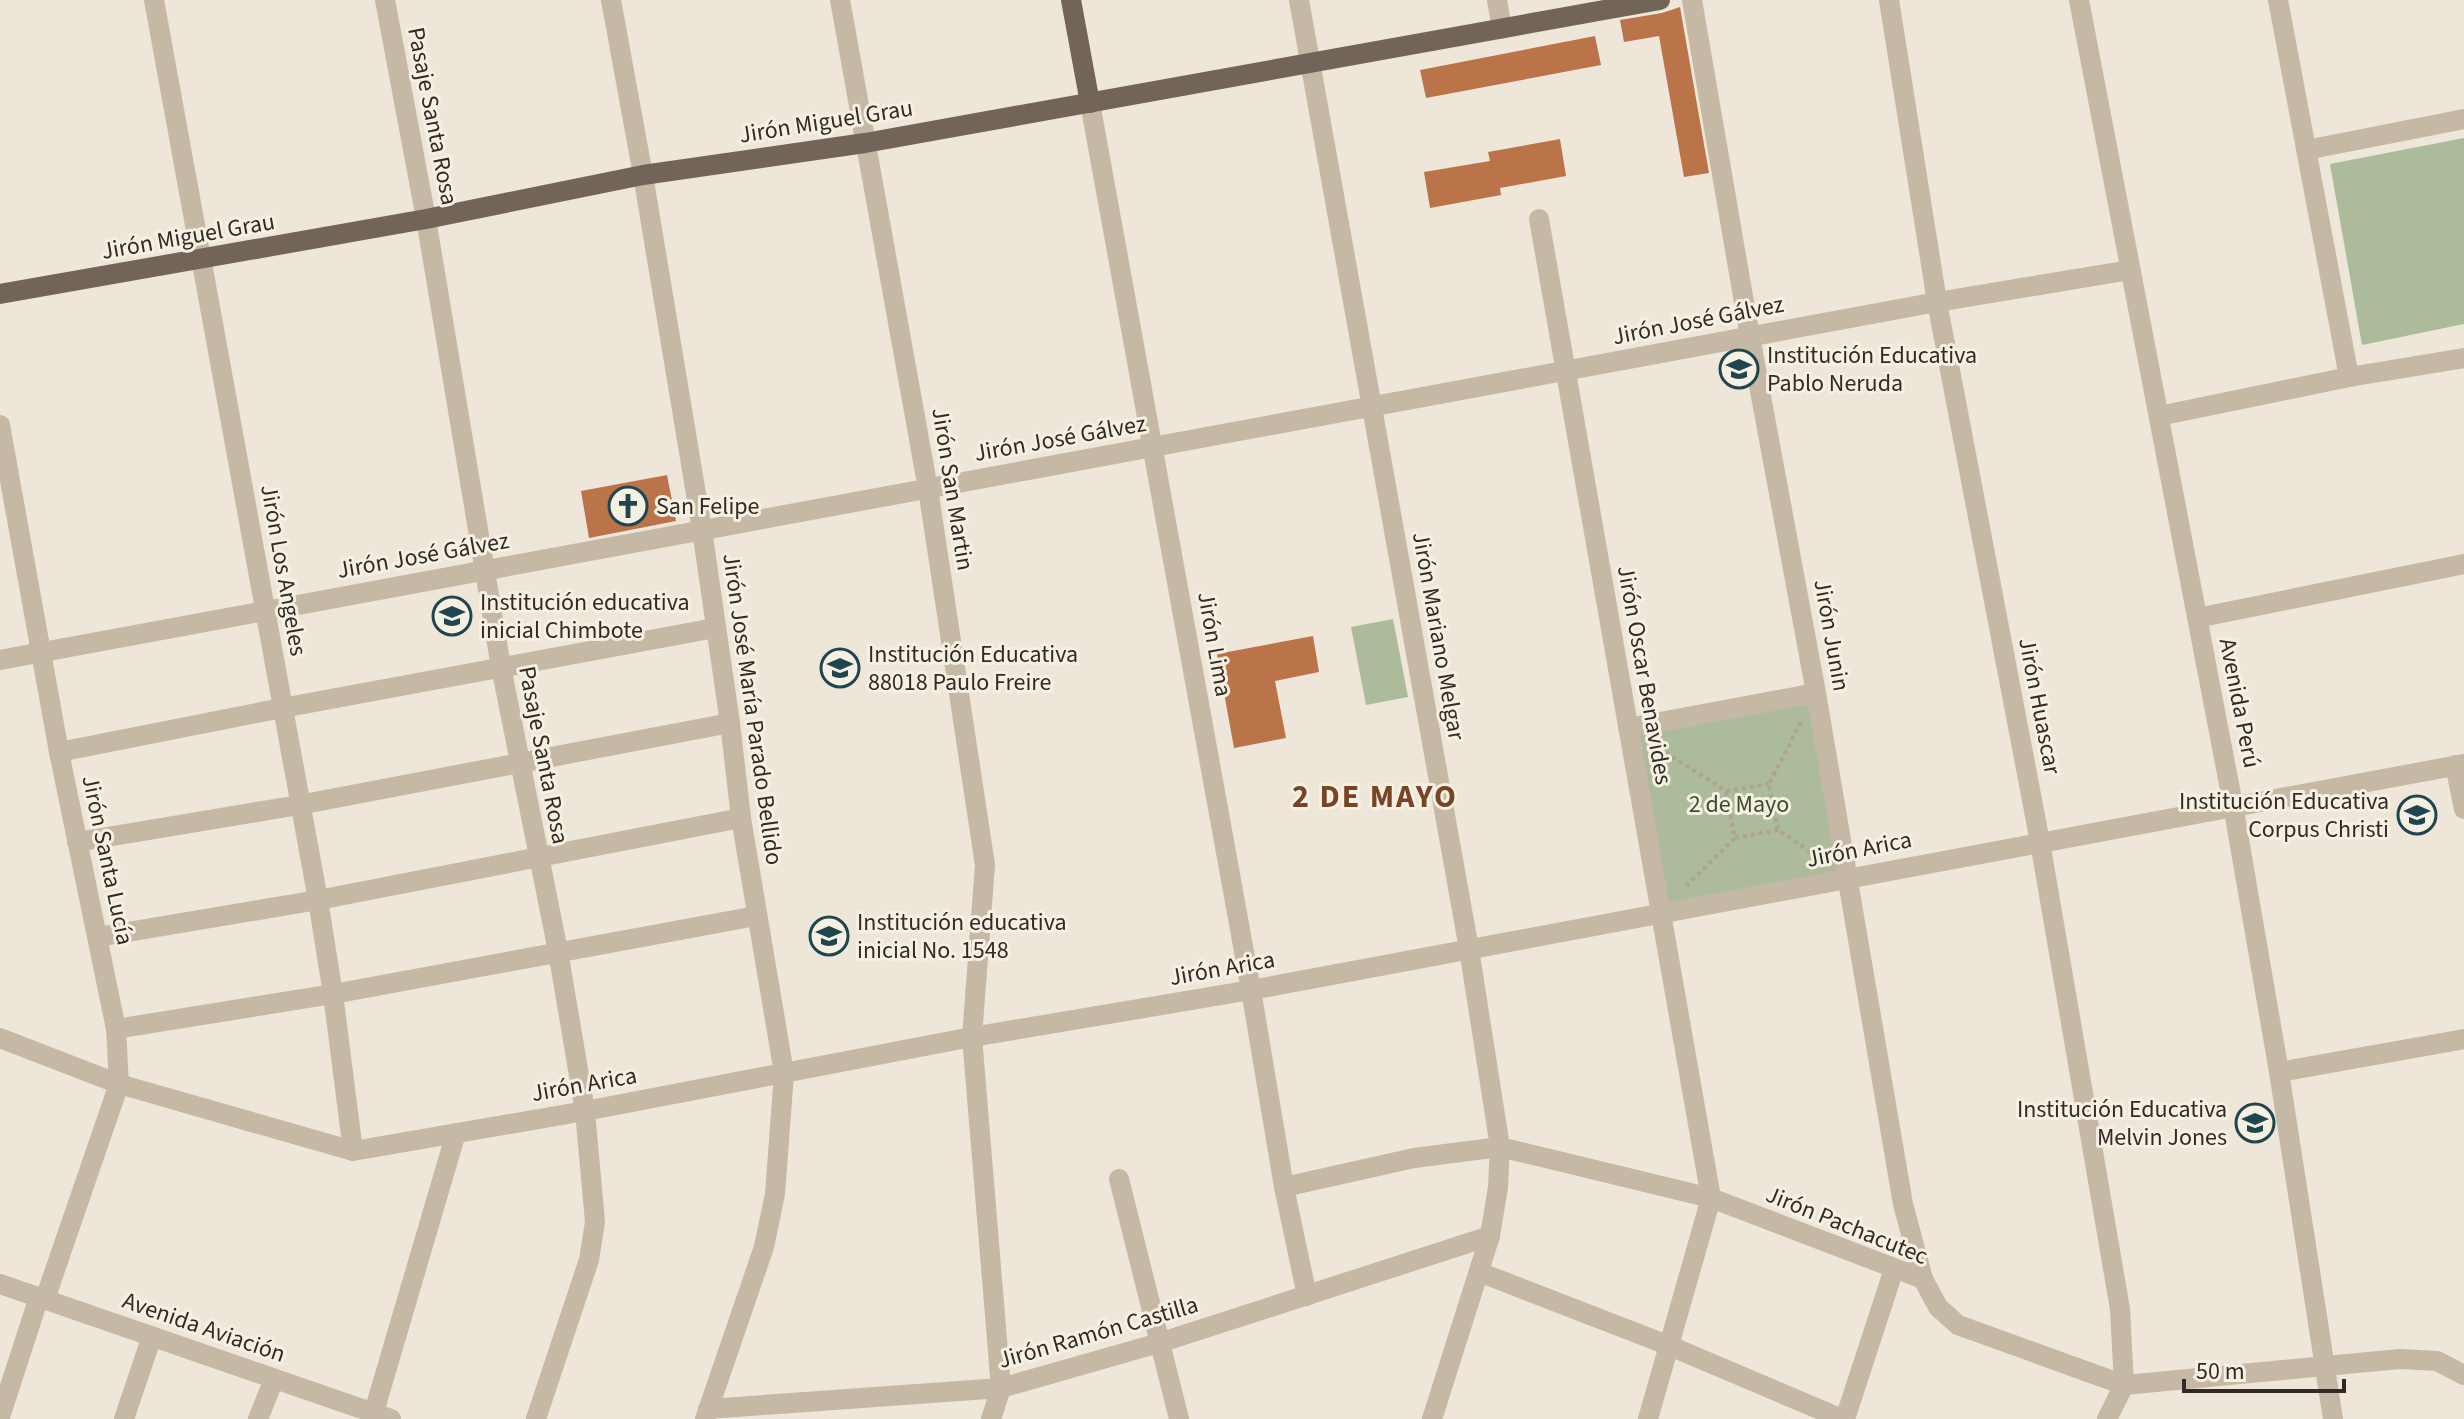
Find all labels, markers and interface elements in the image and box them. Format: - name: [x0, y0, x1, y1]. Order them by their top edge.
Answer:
- street label: Pasaje Santa Rosa: [398, 24, 467, 208]
- street label: Jirón Miguel Grau: [737, 90, 915, 153]
- street label: Jirón Miguel Grau: [99, 204, 278, 269]
- street label: Jirón José Gálvez: [1609, 287, 1787, 354]
- place label: Institución Educativa Pablo Neruda: [1767, 338, 1977, 401]
- school or university icon: Institución Educativa Pablo Neruda: [1718, 348, 1760, 390]
- street label: Jirón San Martin: [922, 405, 983, 573]
- street label: Jirón José Gálvez: [971, 406, 1149, 471]
- street label: Jirón Los Angeles: [251, 482, 316, 659]
- church icon: San Felipe: [607, 485, 649, 527]
- place label: San Felipe: [656, 489, 760, 524]
- street label: Jirón José Gálvez: [334, 523, 512, 588]
- street label: Jirón Mariano Melgar: [1403, 529, 1474, 744]
- street label: Jirón José María Parado Bellido: [713, 551, 792, 867]
- street label: Jirón Oscar Benavides: [1608, 563, 1681, 787]
- street label: Jirón Junin: [1804, 576, 1859, 694]
- place label: Institución educativa inicial Chimbote: [480, 585, 690, 648]
- street label: Jirón Lima: [1188, 589, 1241, 699]
- school or university icon: Institución educativa inicial Chimbote: [431, 595, 473, 637]
- street label: Jirón Huascar: [2009, 635, 2070, 778]
- street label: Avenida Perú: [2210, 635, 2269, 771]
- place label: Institución Educativa 88018 Paulo Freire: [868, 637, 1078, 700]
- school or university icon: Institución Educativa 88018 Paulo Freire: [819, 647, 861, 689]
- street label: Pasaje Santa Rosa: [509, 663, 578, 847]
- street label: Jirón Santa Lucía: [72, 772, 143, 948]
- district label: 2 DE MAYO: [1292, 774, 1458, 820]
- place label: Institución Educativa Corpus Christi: [2179, 784, 2389, 847]
- park label: 2 de Mayo: [1689, 787, 1789, 822]
- school or university icon: Institución Educativa Corpus Christi: [2396, 794, 2438, 836]
- street label: Jirón Arica: [1803, 822, 1915, 877]
- place label: Institución educativa inicial No. 1548: [857, 905, 1067, 968]
- school or university icon: Institución educativa inicial No. 1548: [808, 915, 850, 957]
- street label: Jirón Arica: [1167, 942, 1278, 995]
- street label: Jirón Arica: [529, 1058, 640, 1111]
- place label: Institución Educativa Melvin Jones: [2017, 1092, 2227, 1155]
- school or university icon: Institución Educativa Melvin Jones: [2234, 1102, 2276, 1144]
- street label: Jirón Pachacutec: [1761, 1177, 1933, 1274]
- street label: Avenida Aviación: [118, 1283, 290, 1372]
- street label: Jirón Ramón Castilla: [994, 1287, 1202, 1378]
- scale bar: [2184, 1343, 2344, 1393]
- text: 50 m: [2196, 1354, 2245, 1389]

